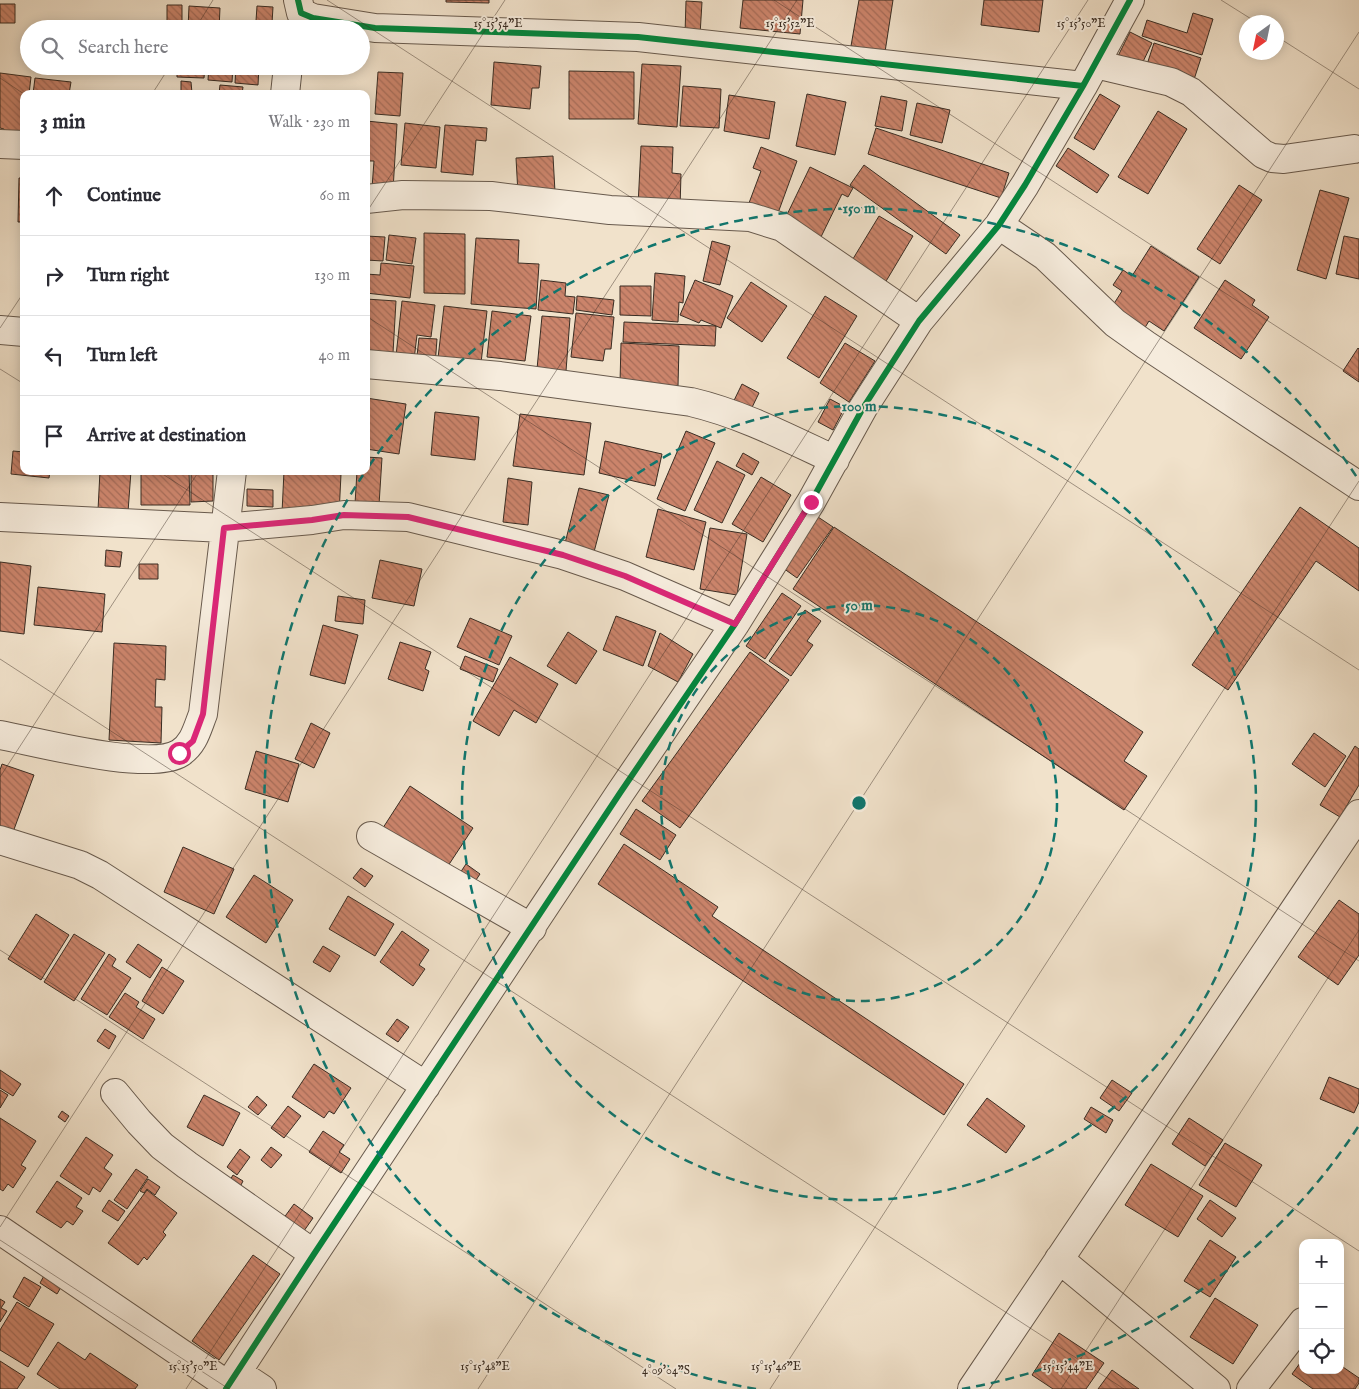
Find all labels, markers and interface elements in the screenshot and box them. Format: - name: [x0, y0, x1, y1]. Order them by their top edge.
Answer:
- north arrow: [1239, 15, 1284, 60]
- text: 15°15'54"E: [473, 16, 523, 31]
- text: 15°15'52"E: [766, 16, 814, 31]
- text: 15°15'50"E: [1056, 16, 1106, 31]
- search box: [20, 20, 370, 75]
- icon: search: [38, 34, 66, 62]
- text: Search here: [78, 36, 169, 60]
- text: 3 min: [40, 109, 85, 136]
- text: Walk · 230 m: [268, 113, 350, 133]
- icon: ahead: [40, 182, 68, 210]
- text: Continue: [87, 184, 161, 208]
- text: 60 m: [320, 186, 350, 206]
- text: 150 m: [842, 199, 876, 218]
- icon: right: [40, 262, 68, 290]
- text: Turn right: [87, 264, 169, 288]
- text: 130 m: [314, 266, 350, 286]
- icon: left: [40, 342, 68, 370]
- text: Turn left: [87, 344, 158, 368]
- text: 40 m: [318, 346, 350, 366]
- text: 100 m: [841, 397, 877, 416]
- icon: arrive: [40, 422, 68, 450]
- text: Arrive at destination: [87, 424, 246, 448]
- route end: [800, 491, 823, 514]
- text: 50 m: [845, 596, 873, 615]
- route start: [168, 742, 191, 765]
- centre of rings: [850, 794, 868, 812]
- map controls: [1299, 1239, 1344, 1374]
- button: +: [1299, 1239, 1344, 1284]
- button: −: [1299, 1284, 1344, 1329]
- button: locate: [1299, 1329, 1344, 1374]
- text: 15°15'50"E: [168, 1359, 218, 1374]
- text: 15°15'48"E: [460, 1359, 510, 1374]
- text: 15°15'46"E: [751, 1359, 801, 1374]
- text: 15°15'44"E: [1043, 1359, 1093, 1374]
- text: 4°09'04"S: [642, 1363, 690, 1378]

